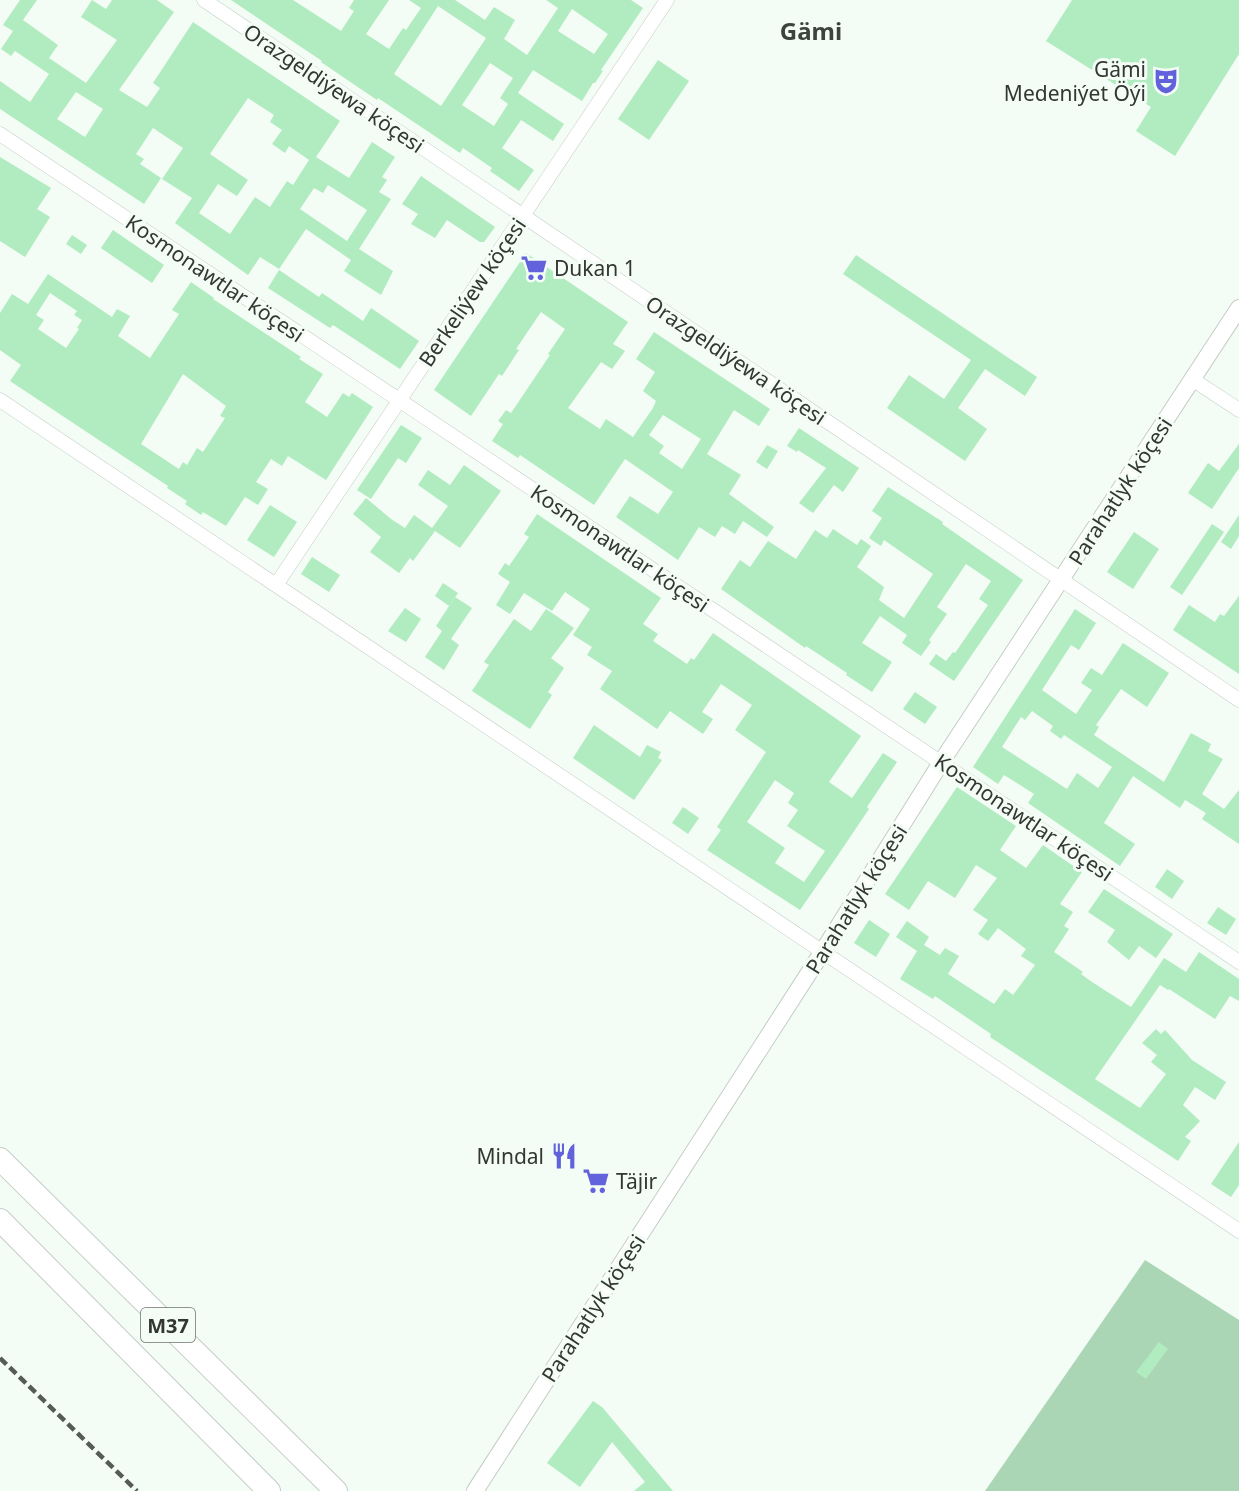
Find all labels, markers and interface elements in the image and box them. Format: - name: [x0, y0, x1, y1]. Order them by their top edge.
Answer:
- district label: Gämi: [780, 14, 842, 47]
- street label: Orazgeldiýewa köçesi: [238, 17, 430, 159]
- place label: Gämi Medeniýet Öýi: [1004, 55, 1146, 107]
- theatre icon: Gämi Medeniýet Öýi: [1151, 66, 1181, 96]
- street label: Kosmonawtlar köçesi: [120, 208, 310, 348]
- street label: Berkeliýew köçesi: [412, 212, 532, 372]
- supermarket icon: Dukan 1: [519, 253, 549, 283]
- place label: Dukan 1: [554, 254, 636, 282]
- street label: Orazgeldiýewa köçesi: [640, 289, 832, 431]
- street label: Parahatlyk köçesi: [1062, 412, 1178, 570]
- street label: Kosmonawtlar köçesi: [525, 478, 715, 618]
- street label: Kosmonawtlar köçesi: [929, 747, 1119, 887]
- street label: Parahatlyk köçesi: [799, 819, 913, 979]
- restaurant icon: Mindal: [549, 1141, 579, 1171]
- place label: Mindal: [476, 1142, 544, 1170]
- supermarket icon: Täjir: [581, 1166, 611, 1196]
- place label: Täjir: [616, 1167, 658, 1195]
- street label: Parahatlyk köçesi: [535, 1229, 651, 1387]
- road number: M37: [141, 1308, 195, 1342]

